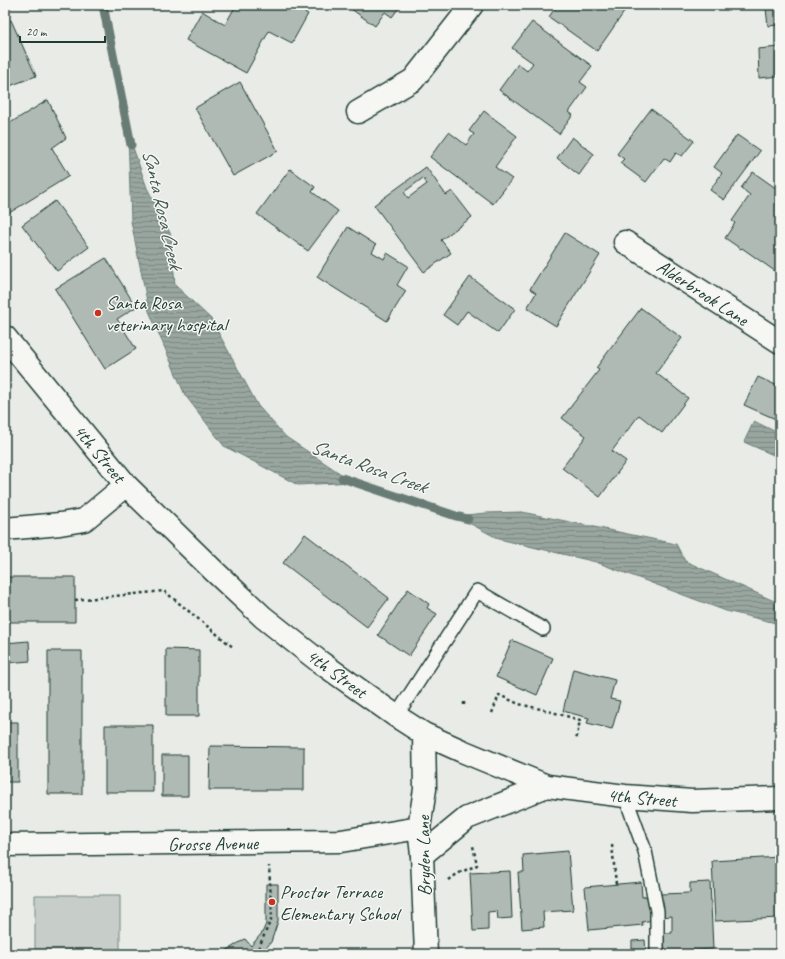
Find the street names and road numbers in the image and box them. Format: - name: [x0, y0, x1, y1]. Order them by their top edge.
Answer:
- street label: Alderbrook Lane: [652, 254, 754, 332]
- street label: 4th Street: [68, 419, 132, 489]
- street label: 4th Street: [301, 644, 373, 705]
- street label: 4th Street: [606, 783, 679, 813]
- street label: Bryden Lane: [411, 814, 437, 896]
- street label: Grosse Avenue: [168, 831, 260, 857]

